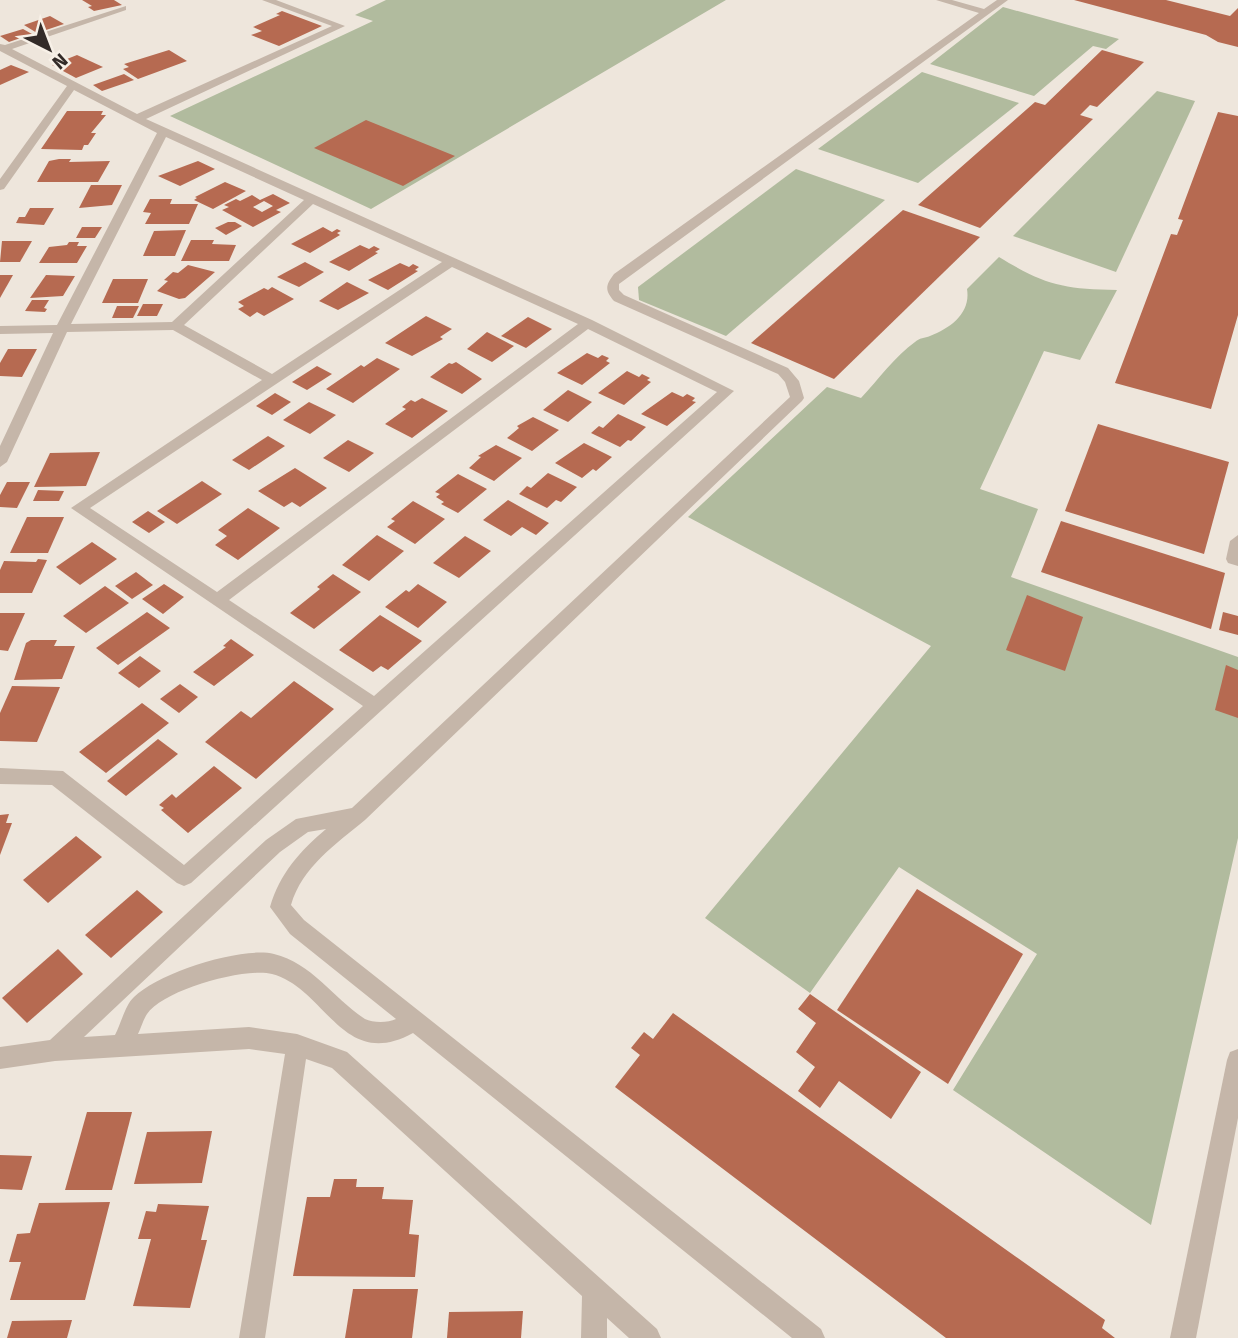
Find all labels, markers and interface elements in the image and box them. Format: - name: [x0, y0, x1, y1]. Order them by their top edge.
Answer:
- north arrow: [14, 14, 84, 84]
- text: N: [48, 48, 72, 74]

